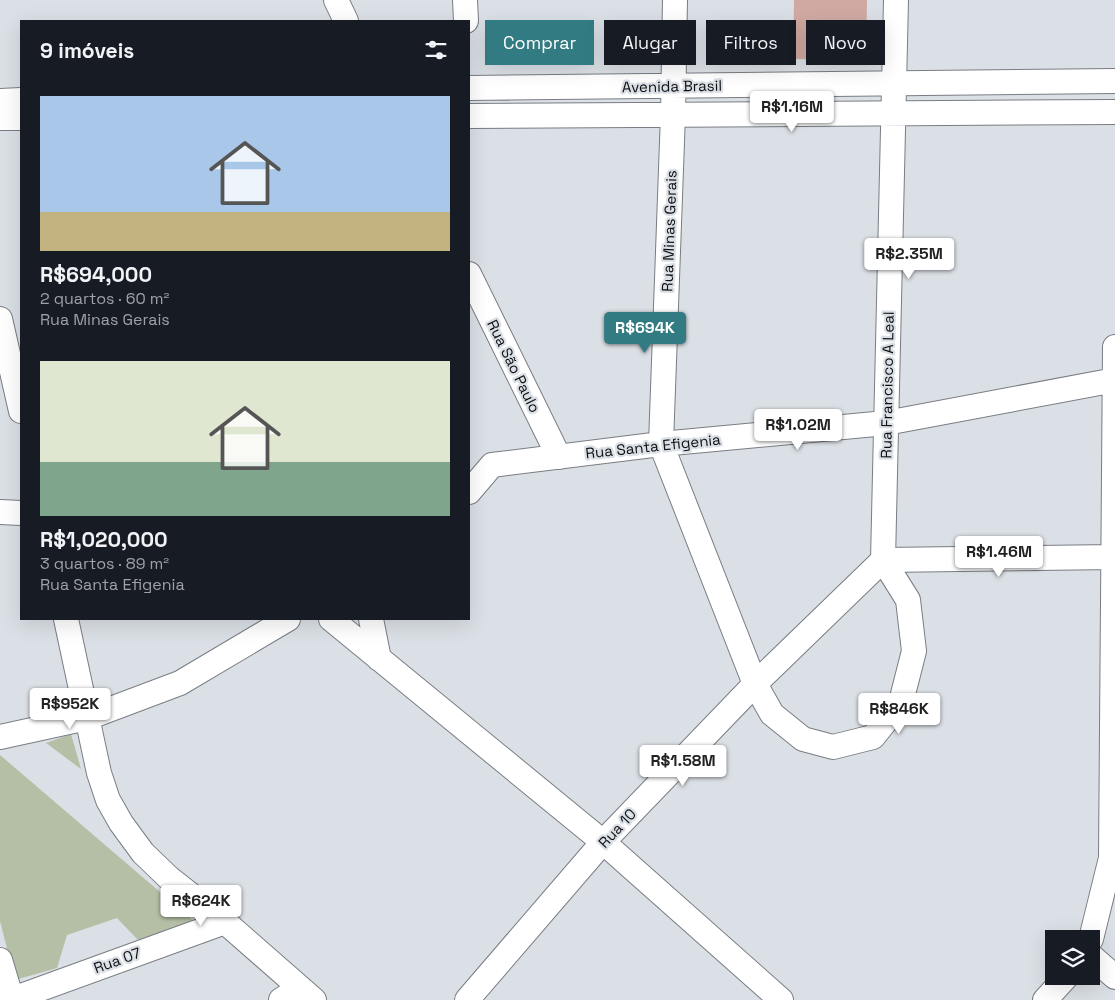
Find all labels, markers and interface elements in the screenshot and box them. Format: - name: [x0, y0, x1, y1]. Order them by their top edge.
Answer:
- chip: Comprar: [485, 20, 594, 65]
- chip: Alugar: [604, 20, 696, 65]
- chip: Filtros: [706, 20, 796, 65]
- chip: Novo: [806, 20, 885, 65]
- icon: filters: [422, 36, 450, 64]
- text: 9 imóveis: [40, 37, 134, 64]
- street label: Avenida Brasil: [622, 76, 722, 96]
- pin: R$1.16M: [746, 90, 838, 133]
- text: R$1.16M: [761, 96, 823, 117]
- icon: home: [200, 128, 290, 218]
- street label: Rua Minas Gerais: [657, 170, 681, 292]
- pin: R$2.35M: [863, 238, 955, 280]
- text: R$2.35M: [875, 243, 943, 264]
- text: R$694,000: [40, 261, 152, 288]
- text: 2 quartos · 60 m²: [40, 288, 169, 309]
- text: Rua Minas Gerais: [40, 309, 170, 330]
- street label: Rua Francisco A Leal: [876, 311, 898, 459]
- pin: R$694K: [604, 312, 686, 354]
- street label: Rua São Paulo: [483, 316, 545, 416]
- text: R$694K: [615, 317, 675, 338]
- icon: home: [200, 393, 290, 483]
- pin: R$1.02M: [752, 408, 844, 451]
- text: R$1.02M: [765, 414, 831, 435]
- street label: Rua Santa Efigenia: [585, 429, 722, 463]
- text: R$1,020,000: [40, 526, 168, 553]
- pin: R$1.46M: [953, 536, 1045, 578]
- text: R$1.46M: [966, 541, 1032, 562]
- text: 3 quartos · 89 m²: [40, 553, 169, 574]
- text: Rua Santa Efigenia: [40, 574, 185, 595]
- pin: R$952K: [29, 688, 111, 730]
- pin: R$846K: [858, 692, 940, 735]
- text: R$952K: [41, 693, 99, 714]
- text: R$846K: [869, 698, 929, 719]
- pin: R$1.58M: [637, 744, 729, 787]
- text: R$1.58M: [650, 750, 716, 771]
- street label: Rua 10: [594, 804, 640, 852]
- pin: R$624K: [160, 884, 242, 927]
- text: R$624K: [171, 890, 231, 911]
- map controls: [1045, 930, 1100, 985]
- button: layers: [1045, 930, 1100, 985]
- street label: Rua 07: [91, 943, 143, 977]

